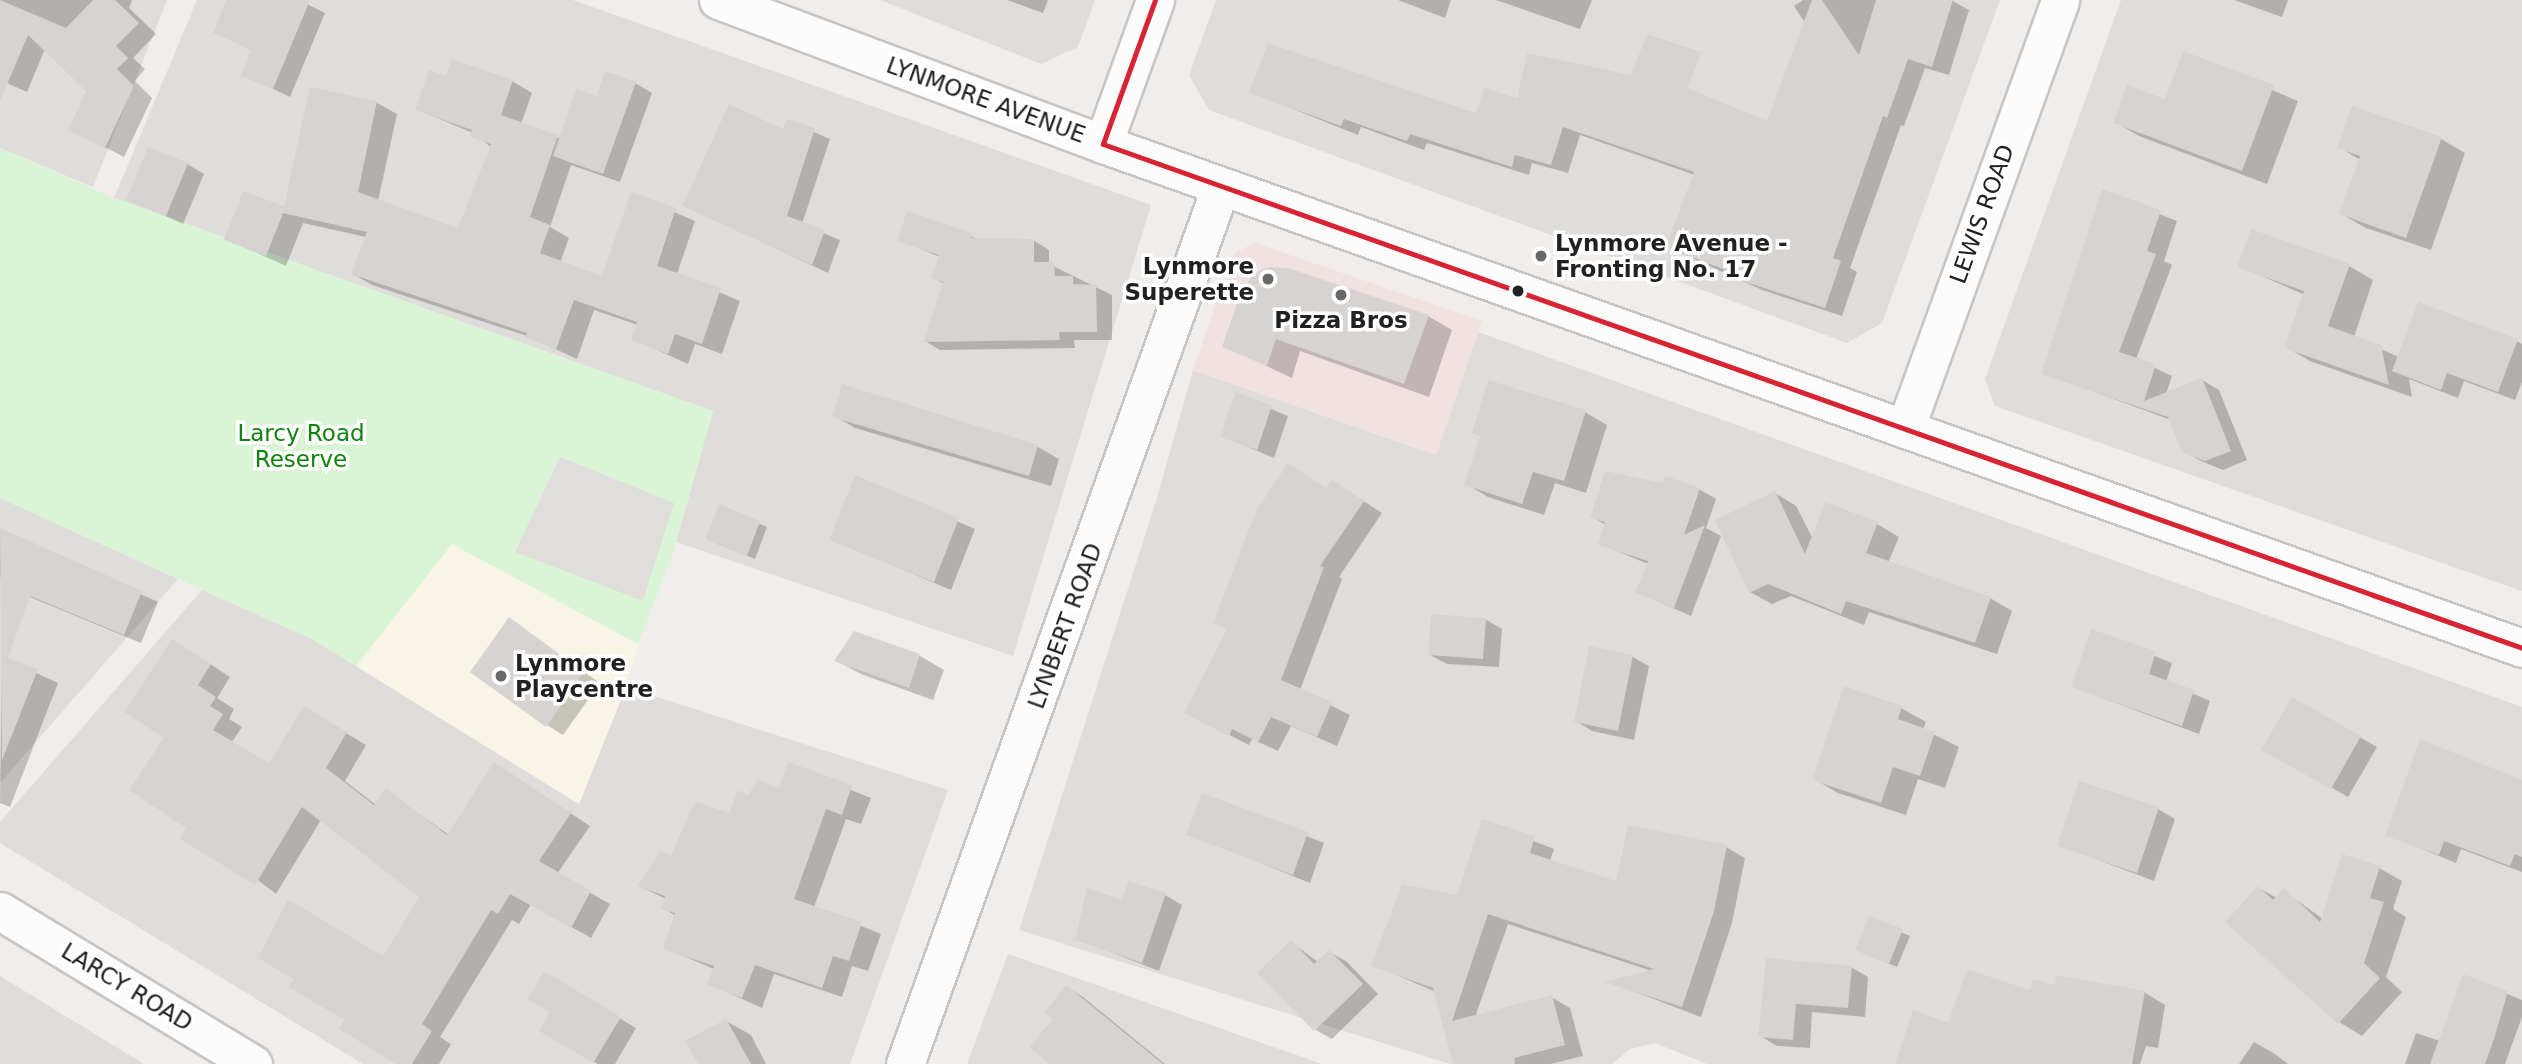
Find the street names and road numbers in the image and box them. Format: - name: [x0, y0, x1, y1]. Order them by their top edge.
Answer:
- street label: LYNMORE AVENUE: [883, 51, 1089, 149]
- street label: LEWIS ROAD: [1944, 141, 2020, 287]
- street label: LYNBERT ROAD: [1022, 539, 1108, 713]
- street label: LARCY ROAD: [56, 937, 198, 1037]

